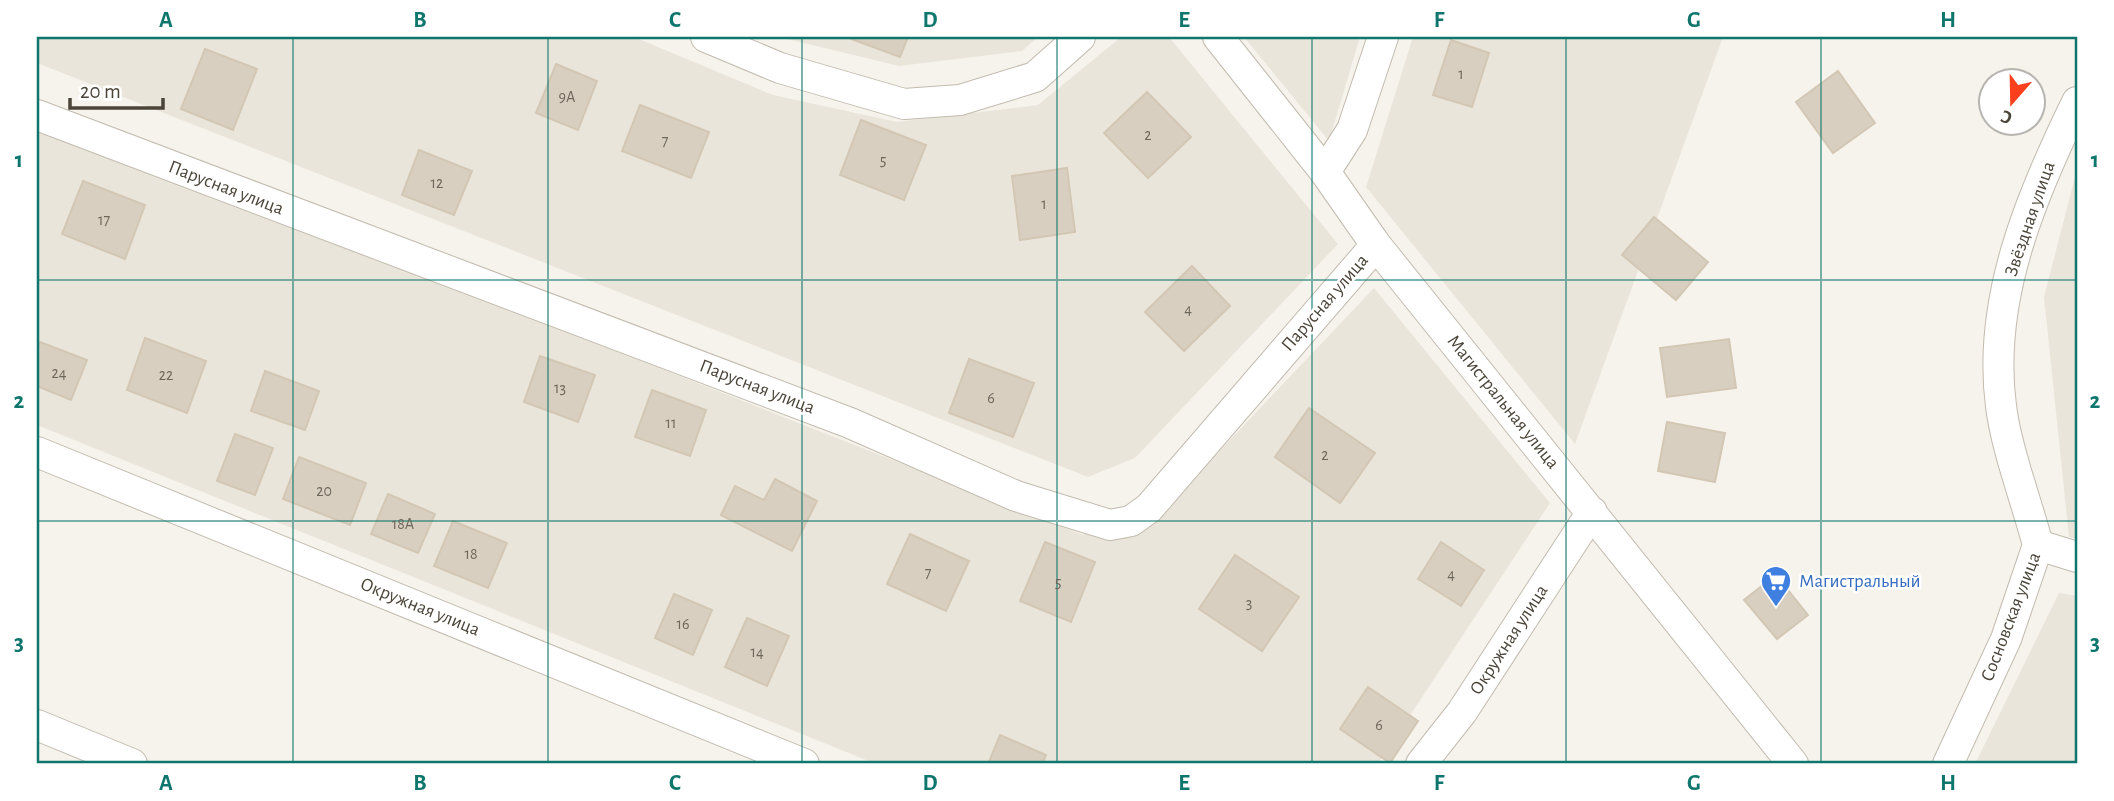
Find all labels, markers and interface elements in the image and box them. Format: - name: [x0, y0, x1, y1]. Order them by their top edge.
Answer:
- text: A: [159, 9, 173, 32]
- text: B: [413, 9, 427, 32]
- text: C: [669, 9, 681, 32]
- text: D: [922, 9, 938, 32]
- text: E: [1178, 9, 1190, 32]
- text: F: [1434, 9, 1445, 32]
- text: G: [1687, 9, 1701, 32]
- text: H: [1940, 9, 1956, 32]
- scale bar: [70, 66, 163, 110]
- house number: 1: [1458, 66, 1464, 82]
- north arrow: [1978, 66, 2048, 136]
- text: 20 m: [80, 81, 121, 102]
- house number: 9А: [559, 89, 576, 105]
- text: С: [1999, 106, 2015, 127]
- house number: 2: [1144, 127, 1152, 143]
- house number: 7: [662, 133, 669, 149]
- text: 1: [15, 149, 23, 172]
- text: 1: [2091, 149, 2099, 172]
- house number: 5: [880, 152, 886, 168]
- street label: Парусная улица: [166, 157, 286, 219]
- street label: Звёздная улица: [2001, 159, 2059, 279]
- house number: 12: [431, 175, 443, 191]
- house number: 1: [1041, 196, 1047, 212]
- house number: 17: [98, 212, 110, 228]
- street label: Парусная улица: [1278, 251, 1372, 355]
- house number: 4: [1184, 301, 1192, 317]
- street label: Магистральная улица: [1443, 332, 1563, 473]
- street label: Парусная улица: [697, 356, 817, 418]
- house number: 24: [52, 365, 67, 381]
- house number: 22: [159, 367, 173, 383]
- house number: 13: [554, 380, 566, 396]
- text: 2: [14, 390, 25, 413]
- house number: 6: [987, 390, 995, 406]
- text: 2: [2090, 390, 2101, 413]
- house number: 11: [665, 415, 677, 431]
- house number: 2: [1321, 447, 1329, 463]
- house number: 20: [316, 483, 332, 499]
- house number: 18А: [392, 516, 415, 532]
- house number: 18: [464, 546, 478, 562]
- street label: Сосновская улица: [1978, 550, 2044, 684]
- supermarket icon: Магистральный: [1759, 564, 1793, 608]
- house number: 7: [925, 565, 932, 581]
- house number: 4: [1447, 566, 1455, 582]
- place label: Магистральный: [1799, 572, 1921, 591]
- street label: Окружная улица: [357, 574, 483, 640]
- house number: 5: [1055, 574, 1061, 590]
- street label: Окружная улица: [1466, 581, 1552, 699]
- house number: 3: [1246, 595, 1252, 611]
- house number: 16: [676, 616, 690, 632]
- text: 3: [14, 632, 24, 655]
- text: 3: [2090, 632, 2100, 655]
- house number: 14: [750, 644, 764, 660]
- house number: 6: [1375, 717, 1383, 733]
- text: A: [159, 772, 173, 795]
- text: B: [413, 772, 427, 795]
- text: C: [669, 772, 681, 795]
- text: D: [922, 772, 938, 795]
- text: E: [1178, 772, 1190, 795]
- text: F: [1434, 772, 1445, 795]
- text: G: [1687, 772, 1701, 795]
- text: H: [1940, 772, 1956, 795]

